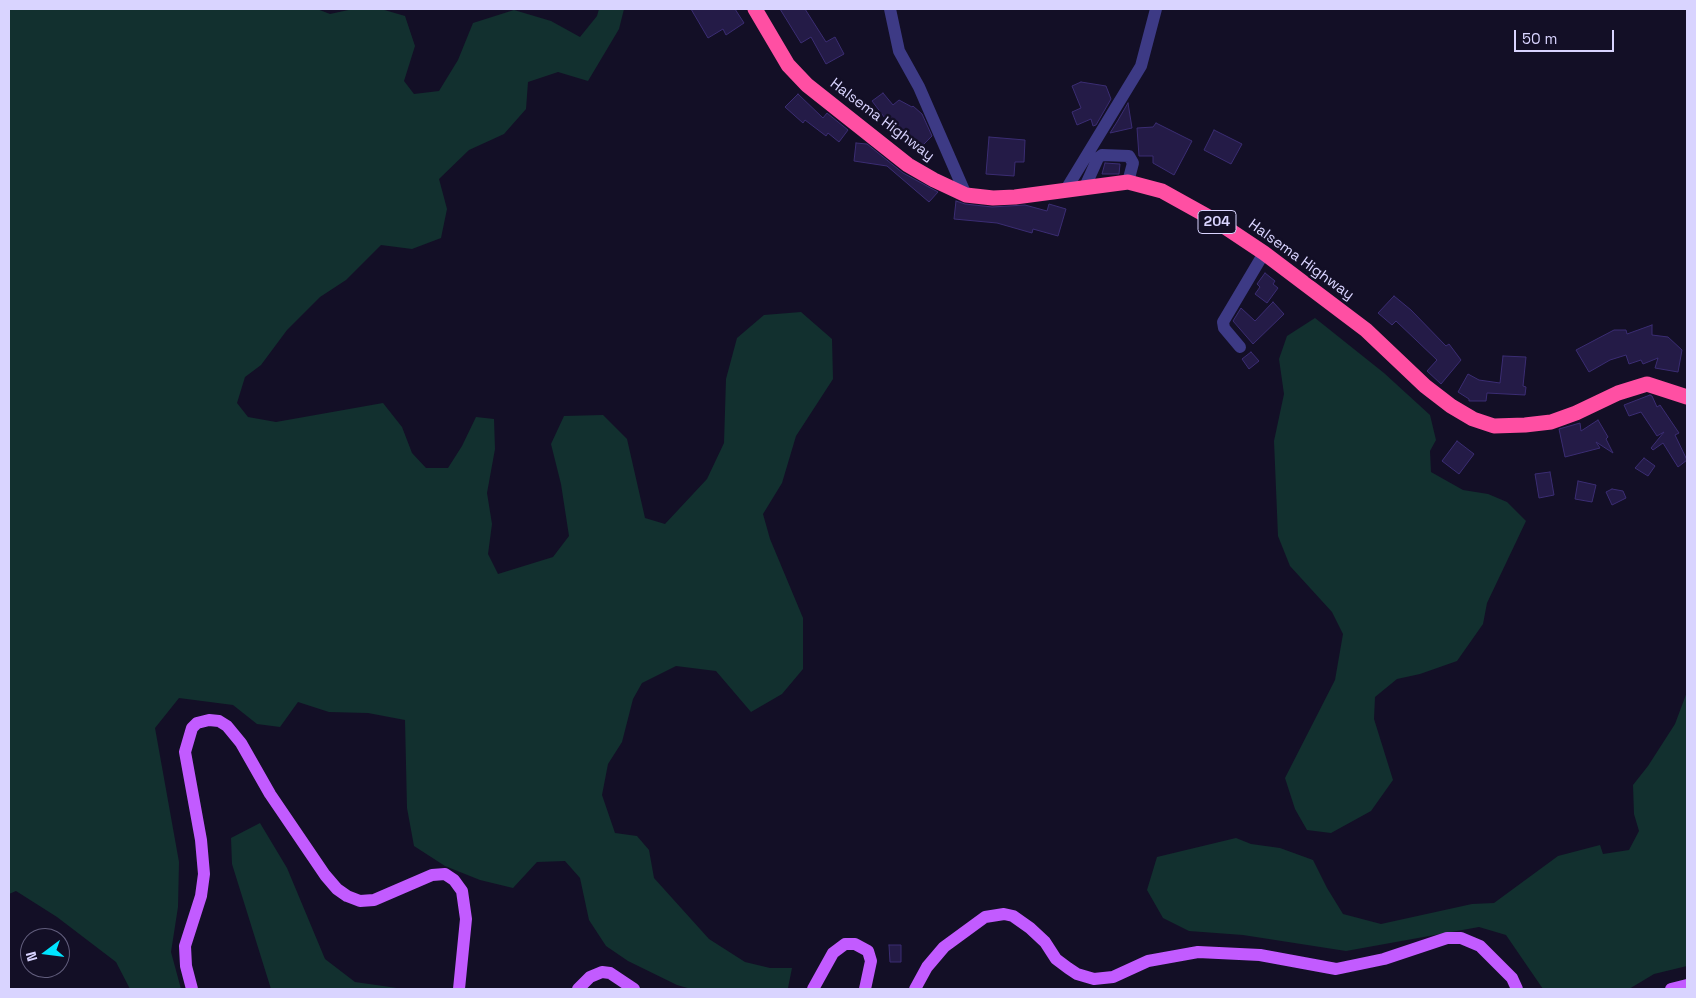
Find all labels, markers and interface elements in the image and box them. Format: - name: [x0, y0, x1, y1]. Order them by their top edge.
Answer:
- scale bar: [1516, 20, 1616, 52]
- text: 50 m: [1522, 29, 1557, 48]
- street label: Halsema Highway: [826, 75, 938, 165]
- road number: 204: [1198, 210, 1236, 233]
- street label: Halsema Highway: [1245, 216, 1357, 304]
- north arrow: [20, 928, 70, 978]
- text: N: [22, 950, 41, 963]

